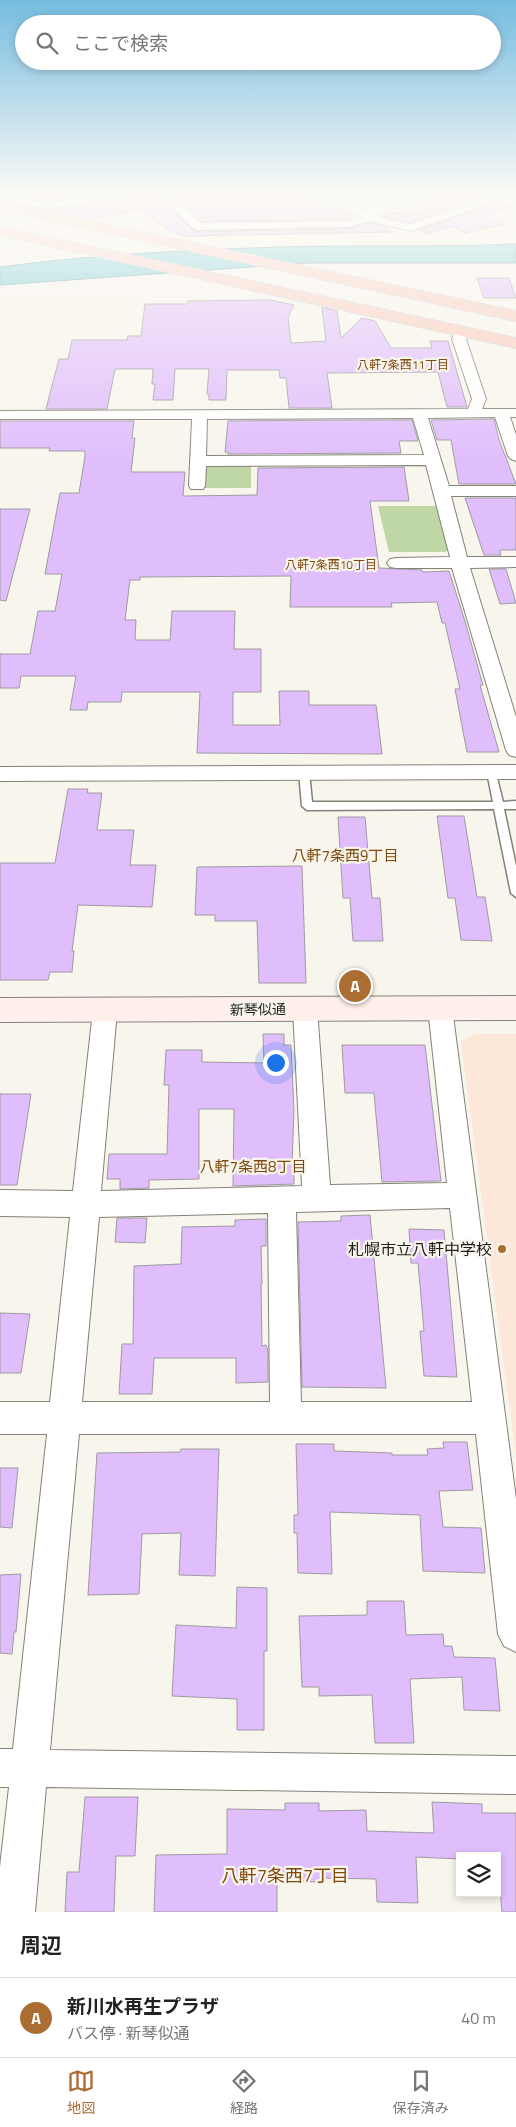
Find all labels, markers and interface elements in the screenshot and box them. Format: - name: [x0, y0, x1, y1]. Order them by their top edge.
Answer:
- search box: [15, 15, 501, 70]
- text: ここで検索: [73, 28, 168, 57]
- icon: search: [33, 29, 61, 57]
- district label: 八軒7条西11丁目: [357, 355, 449, 374]
- district label: 八軒7条西10丁目: [285, 555, 377, 574]
- district label: 八軒7条西9丁目: [292, 844, 398, 867]
- pin: A: [339, 967, 371, 1005]
- street label: 新琴似通: [230, 998, 286, 1020]
- your location: [263, 1050, 289, 1076]
- district label: 八軒7条西8丁目: [200, 1155, 306, 1178]
- place label: 札幌市立八軒中学校: [348, 1237, 492, 1261]
- marker: 札幌市立八軒中学校: [496, 1243, 508, 1255]
- map controls: [456, 1852, 501, 1897]
- button: layers: [456, 1852, 501, 1897]
- district label: 八軒7条西7丁目: [221, 1862, 349, 1889]
- text: 周辺: [20, 1929, 62, 1961]
- text: 新川水再生プラザ: [67, 1991, 219, 2020]
- text: A: [31, 2006, 41, 2030]
- text: 40 m: [461, 2006, 496, 2030]
- text: バス停 · 新琴似通: [67, 2021, 190, 2045]
- tab: 地図: [67, 2067, 95, 2118]
- tab: 経路: [230, 2067, 258, 2118]
- tab: 保存済み: [393, 2067, 449, 2118]

